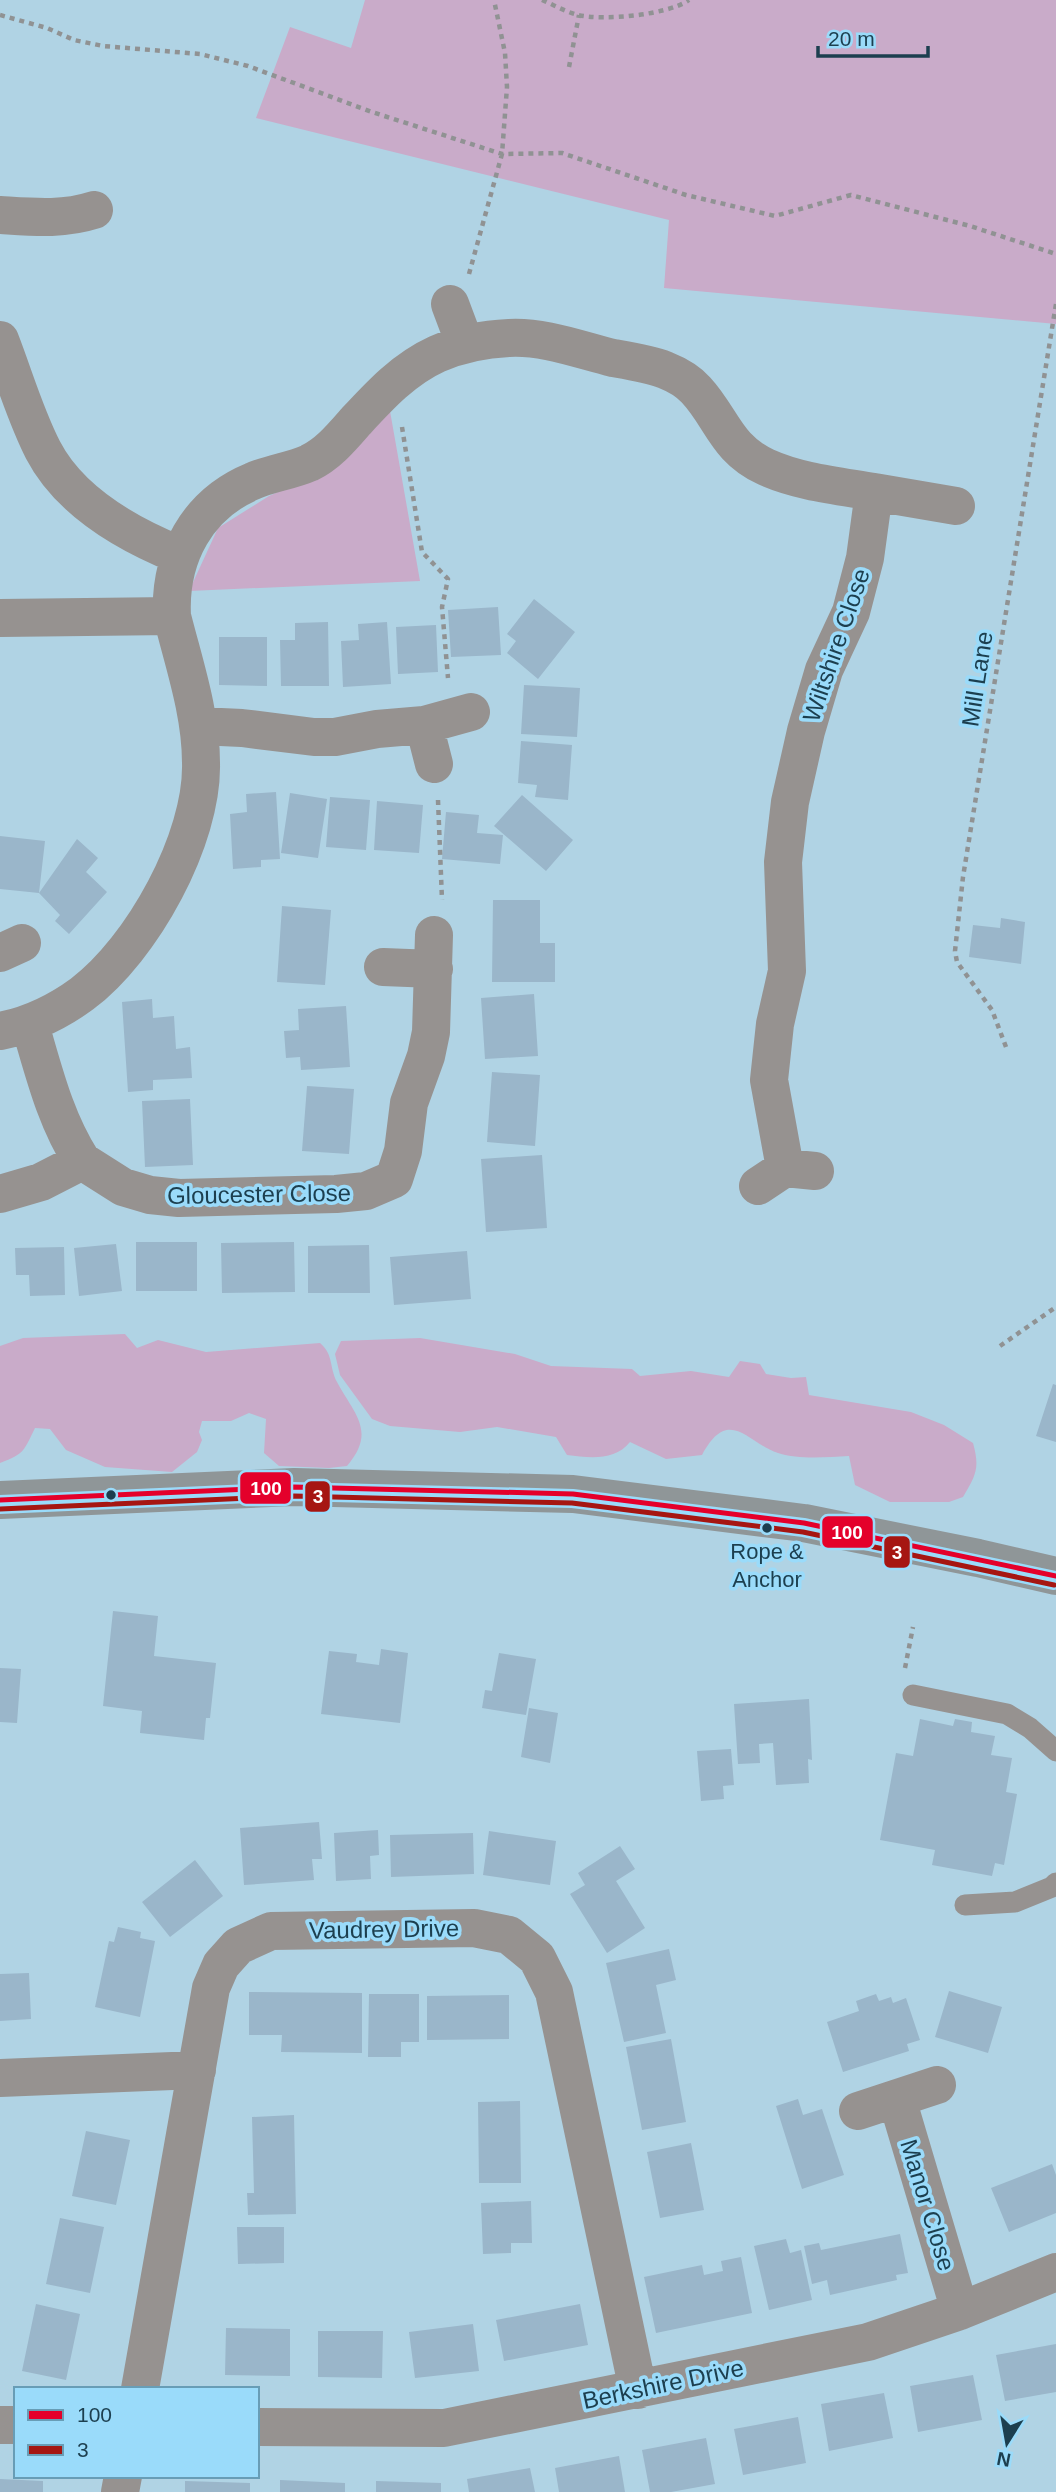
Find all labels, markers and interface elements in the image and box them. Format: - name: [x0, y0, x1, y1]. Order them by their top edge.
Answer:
- scale bar: [818, 14, 928, 58]
- text: 20 m: [828, 27, 875, 50]
- street label: Wiltshire Close: [797, 565, 875, 725]
- street label: Mill Lane: [956, 629, 998, 729]
- street label: Gloucester Close: [167, 1179, 351, 1209]
- line badge: 100: [239, 1471, 292, 1505]
- text: 100: [250, 1478, 282, 1499]
- line badge: 3: [304, 1480, 331, 1513]
- text: 3: [313, 1486, 323, 1507]
- unlabelled marker: [104, 1488, 118, 1502]
- line badge: 100: [821, 1515, 874, 1549]
- marker: Rope & Anchor: [760, 1521, 774, 1535]
- text: 100: [831, 1522, 863, 1543]
- line badge: 3: [883, 1535, 911, 1569]
- place label: Rope & Anchor: [730, 1539, 804, 1592]
- text: 3: [892, 1542, 902, 1563]
- street label: Vaudrey Drive: [309, 1914, 459, 1944]
- street label: Manor Close: [895, 2136, 961, 2274]
- street label: Berkshire Drive: [580, 2354, 746, 2414]
- legend: [14, 2387, 259, 2478]
- text: 100: [77, 2403, 112, 2426]
- north arrow: [972, 2408, 1042, 2478]
- text: 3: [77, 2438, 89, 2461]
- text: N: [995, 2448, 1013, 2471]

